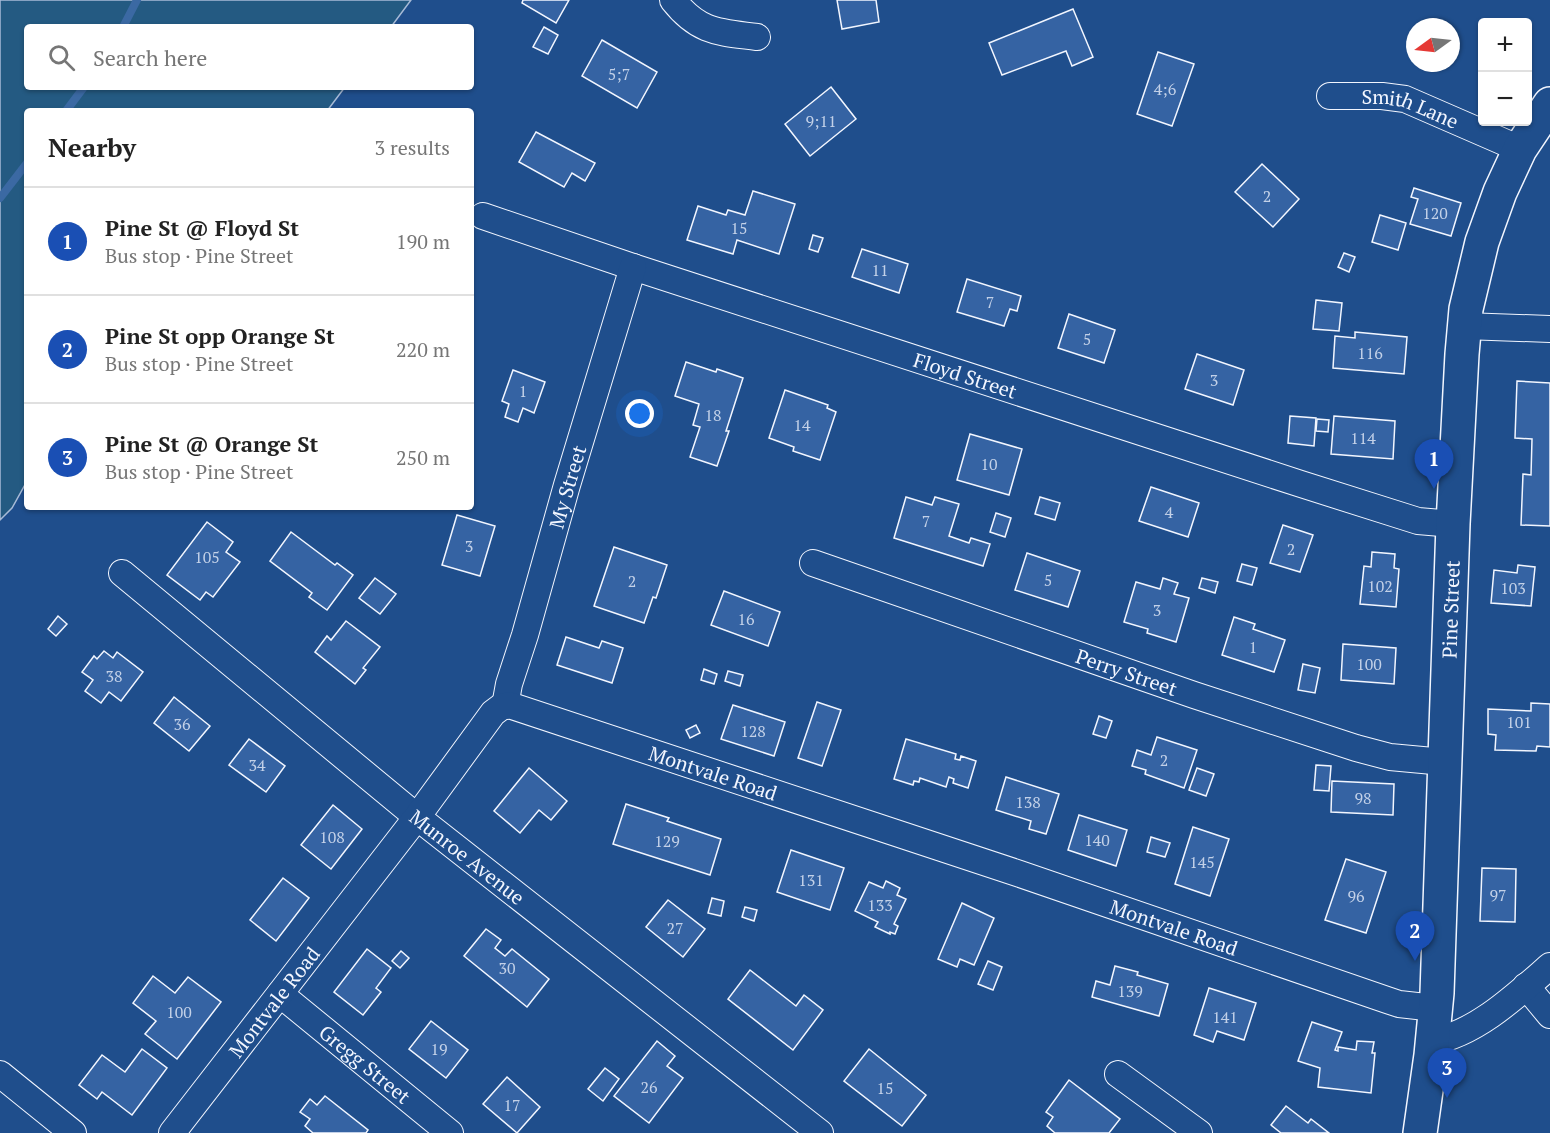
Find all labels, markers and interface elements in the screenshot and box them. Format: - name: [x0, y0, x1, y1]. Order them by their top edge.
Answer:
- north arrow: [1406, 18, 1460, 72]
- map controls: [1478, 18, 1532, 126]
- button: +: [1478, 18, 1532, 72]
- search box: [24, 24, 474, 90]
- icon: search: [45, 41, 78, 74]
- text: Search here: [93, 43, 207, 72]
- house number: 5;7: [608, 63, 630, 85]
- button: −: [1478, 72, 1532, 126]
- house number: 4;6: [1154, 78, 1177, 100]
- street label: Smith Lane: [1361, 83, 1463, 134]
- house number: 9;11: [806, 110, 836, 132]
- text: Nearby: [48, 130, 136, 164]
- text: 3 results: [375, 134, 450, 161]
- house number: 2: [1263, 185, 1271, 207]
- house number: 120: [1422, 202, 1448, 224]
- text: Pine St @ Floyd St: [105, 213, 299, 242]
- house number: 15: [730, 217, 748, 239]
- text: 1: [62, 228, 73, 255]
- text: 190 m: [396, 228, 450, 255]
- text: Bus stop · Pine Street: [105, 242, 293, 269]
- house number: 11: [871, 259, 889, 281]
- house number: 7: [986, 291, 994, 313]
- text: Pine St opp Orange St: [105, 321, 335, 350]
- house number: 5: [1083, 328, 1091, 350]
- text: 2: [62, 336, 73, 363]
- text: 220 m: [396, 336, 450, 363]
- house number: 116: [1357, 342, 1383, 364]
- street label: Floyd Street: [910, 346, 1021, 405]
- text: Bus stop · Pine Street: [105, 350, 293, 377]
- house number: 3: [1210, 369, 1218, 391]
- house number: 1: [519, 380, 527, 402]
- your location: [625, 399, 654, 428]
- house number: 18: [704, 404, 722, 426]
- house number: 14: [793, 414, 811, 436]
- house number: 114: [1350, 427, 1376, 449]
- text: Pine St @ Orange St: [105, 429, 318, 458]
- pin: 1: [1414, 440, 1454, 489]
- street label: My Street: [542, 441, 592, 532]
- text: 3: [62, 444, 73, 471]
- text: 250 m: [396, 444, 450, 471]
- house number: 10: [980, 453, 998, 475]
- text: Bus stop · Pine Street: [105, 458, 293, 485]
- house number: 4: [1165, 501, 1174, 523]
- house number: 7: [922, 510, 930, 532]
- house number: 3: [465, 535, 473, 557]
- house number: 2: [1287, 538, 1295, 560]
- house number: 105: [194, 546, 220, 568]
- street label: Pine Street: [1435, 559, 1465, 659]
- house number: 5: [1044, 569, 1052, 591]
- house number: 2: [628, 570, 636, 592]
- house number: 102: [1367, 575, 1393, 597]
- house number: 103: [1500, 577, 1526, 599]
- house number: 3: [1153, 599, 1161, 621]
- house number: 16: [737, 608, 755, 630]
- house number: 1: [1249, 636, 1257, 658]
- street label: Perry Street: [1072, 642, 1182, 702]
- house number: 100: [1356, 653, 1382, 675]
- house number: 38: [105, 665, 123, 687]
- house number: 101: [1506, 711, 1532, 733]
- house number: 36: [173, 713, 191, 735]
- house number: 128: [740, 720, 766, 742]
- street label: Montvale Road: [646, 739, 781, 806]
- house number: 2: [1160, 749, 1168, 771]
- house number: 34: [248, 754, 266, 776]
- house number: 98: [1354, 787, 1372, 809]
- house number: 138: [1015, 791, 1041, 813]
- street label: Munroe Avenue: [404, 803, 531, 910]
- house number: 108: [319, 826, 345, 848]
- house number: 140: [1084, 829, 1110, 851]
- house number: 129: [654, 830, 680, 852]
- house number: 145: [1189, 851, 1215, 873]
- house number: 131: [798, 869, 824, 891]
- house number: 97: [1489, 884, 1507, 906]
- house number: 96: [1347, 885, 1365, 907]
- street label: Montvale Road: [1106, 892, 1242, 961]
- house number: 133: [867, 894, 893, 916]
- pin: 2: [1396, 912, 1434, 961]
- house number: 27: [666, 917, 684, 939]
- street label: Montvale Road: [222, 941, 325, 1063]
- house number: 30: [498, 957, 516, 979]
- house number: 139: [1117, 980, 1143, 1002]
- house number: 100: [166, 1001, 192, 1023]
- house number: 141: [1212, 1006, 1238, 1028]
- street label: Gregg Street: [314, 1018, 417, 1110]
- house number: 19: [430, 1038, 448, 1060]
- pin: 3: [1428, 1048, 1466, 1098]
- house number: 26: [640, 1076, 658, 1098]
- house number: 15: [876, 1077, 894, 1099]
- house number: 17: [503, 1094, 521, 1116]

